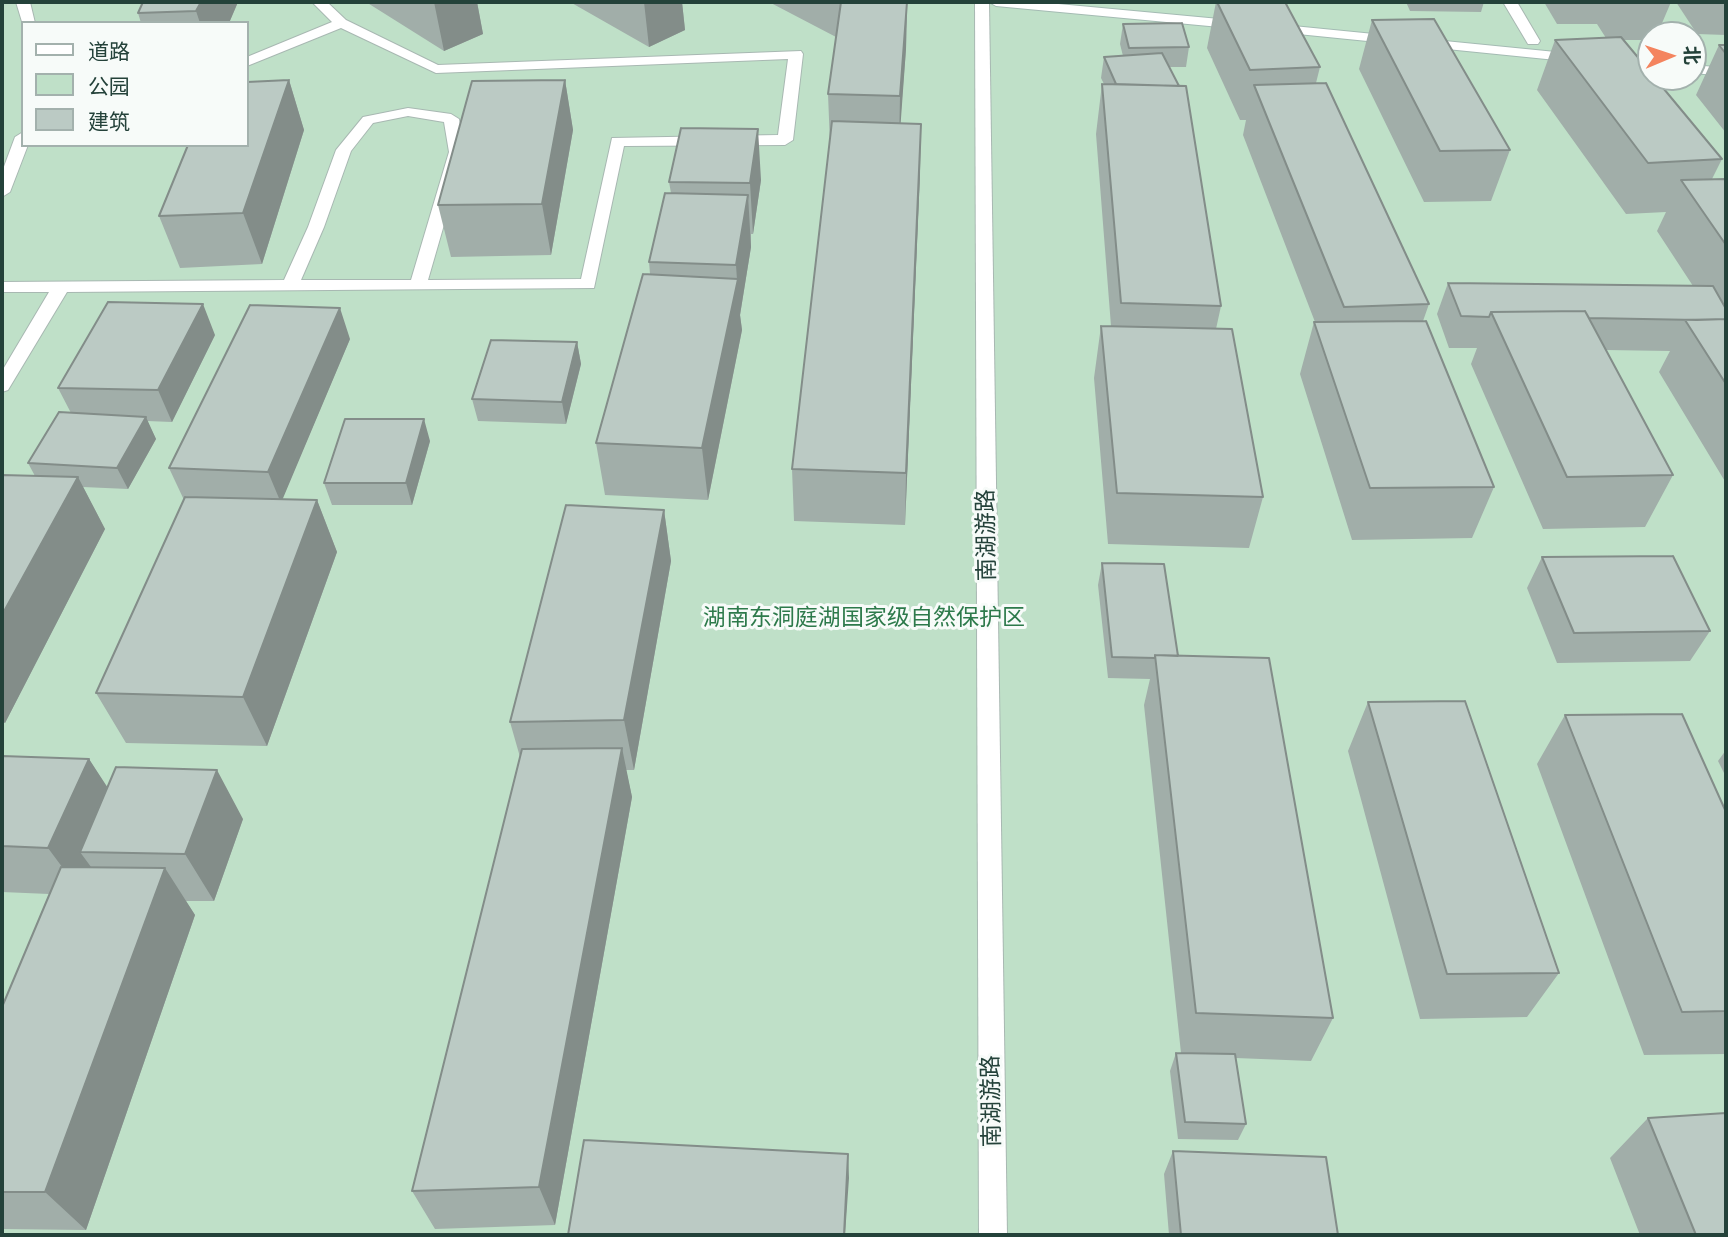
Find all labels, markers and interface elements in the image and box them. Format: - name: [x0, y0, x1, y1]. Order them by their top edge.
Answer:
- legend: [21, 21, 248, 147]
- north arrow: [1637, 21, 1707, 91]
- text: 道路: [88, 39, 130, 64]
- text: 北: [1680, 45, 1703, 65]
- text: 公园: [88, 74, 130, 99]
- text: 建筑: [88, 109, 130, 134]
- street label: 南湖游路: [972, 489, 1002, 581]
- park label: 湖南东洞庭湖国家级自然保护区: [703, 604, 1025, 632]
- street label: 南湖游路: [977, 1055, 1007, 1147]

